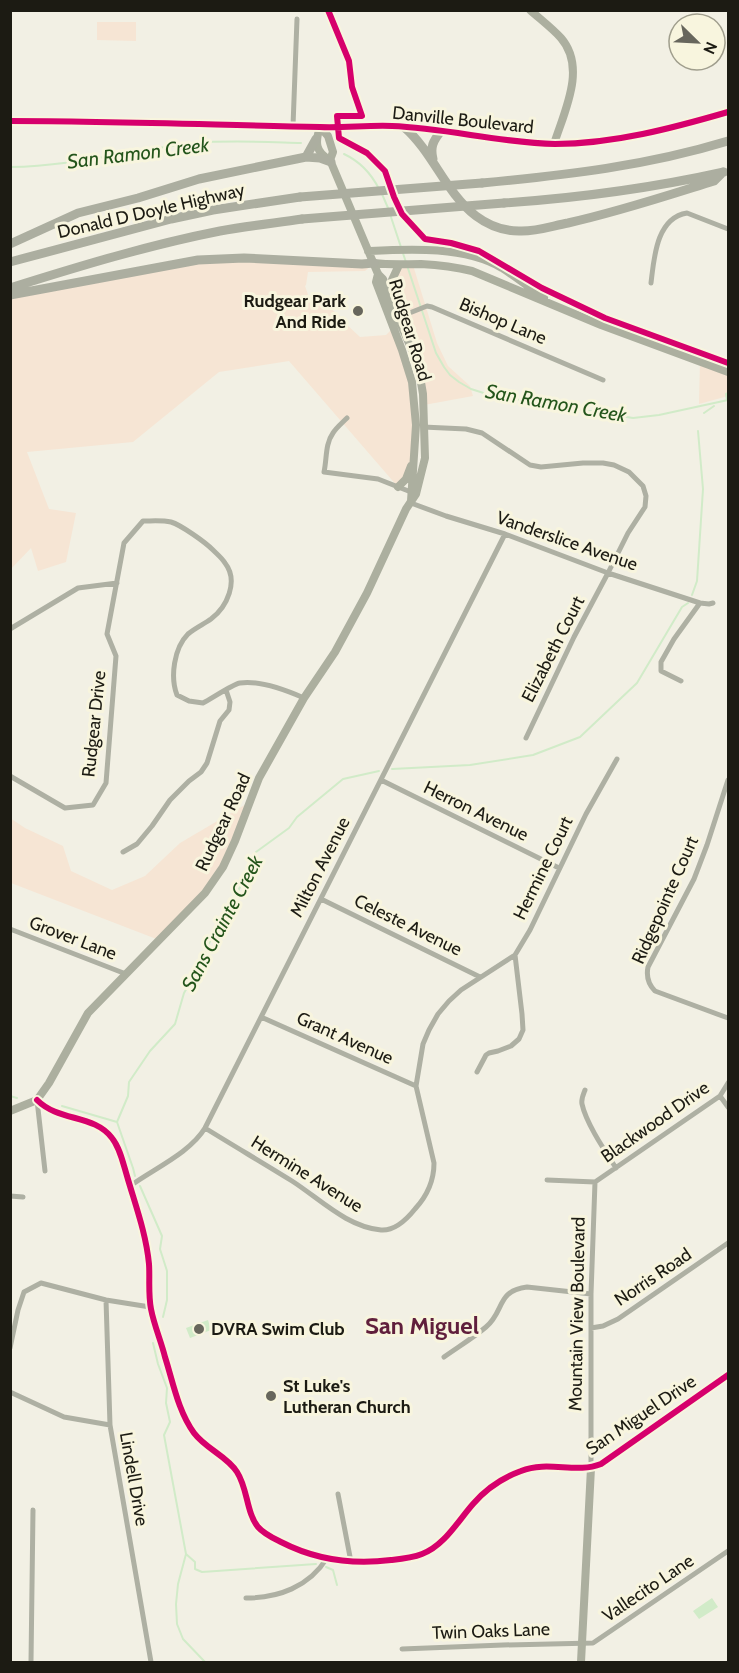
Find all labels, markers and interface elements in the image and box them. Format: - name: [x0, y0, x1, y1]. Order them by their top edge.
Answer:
- north arrow: [667, 12, 727, 72]
- text: N: [699, 39, 721, 57]
- street label: Danville Boulevard: [391, 102, 535, 138]
- water label: San Ramon Creek: [66, 132, 212, 174]
- street label: Donald D Doyle Highway: [55, 179, 247, 243]
- street label: Rudgear Road: [384, 276, 436, 384]
- place label: Rudgear Park And Ride: [243, 290, 346, 333]
- street label: Bishop Lane: [456, 293, 550, 349]
- marker: Rudgear Park And Ride: [351, 304, 365, 318]
- water label: San Ramon Creek: [484, 379, 630, 427]
- street label: Vanderslice Avenue: [494, 507, 640, 575]
- street label: Elizabeth Court: [517, 592, 589, 706]
- street label: Rudgear Drive: [77, 670, 111, 778]
- street label: Rudgear Road: [191, 769, 255, 875]
- street label: Herron Avenue: [420, 776, 532, 846]
- street label: Milton Avenue: [285, 813, 355, 921]
- street label: Hermine Court: [509, 813, 577, 923]
- street label: Ridgepointe Court: [627, 833, 703, 967]
- water label: Sans Crainte Creek: [176, 850, 268, 995]
- street label: Celeste Avenue: [351, 889, 465, 961]
- street label: Grover Lane: [26, 911, 120, 965]
- street label: Grant Avenue: [293, 1007, 397, 1069]
- street label: Blackwood Drive: [597, 1077, 713, 1167]
- street label: Hermine Avenue: [247, 1131, 367, 1217]
- street label: Mountain View Boulevard: [564, 1217, 590, 1411]
- street label: Norris Road: [610, 1243, 696, 1311]
- district label: San Miguel: [365, 1311, 479, 1340]
- place label: DVRA Swim Club: [211, 1318, 345, 1340]
- marker: DVRA Swim Club: [192, 1322, 206, 1336]
- street label: San Miguel Drive: [582, 1370, 700, 1460]
- place label: St Luke's Lutheran Church: [283, 1375, 411, 1418]
- marker: St Luke's Lutheran Church: [264, 1389, 278, 1403]
- street label: Lindell Drive: [115, 1430, 153, 1528]
- street label: Vallecito Lane: [598, 1549, 698, 1627]
- street label: Twin Oaks Lane: [432, 1618, 550, 1644]

